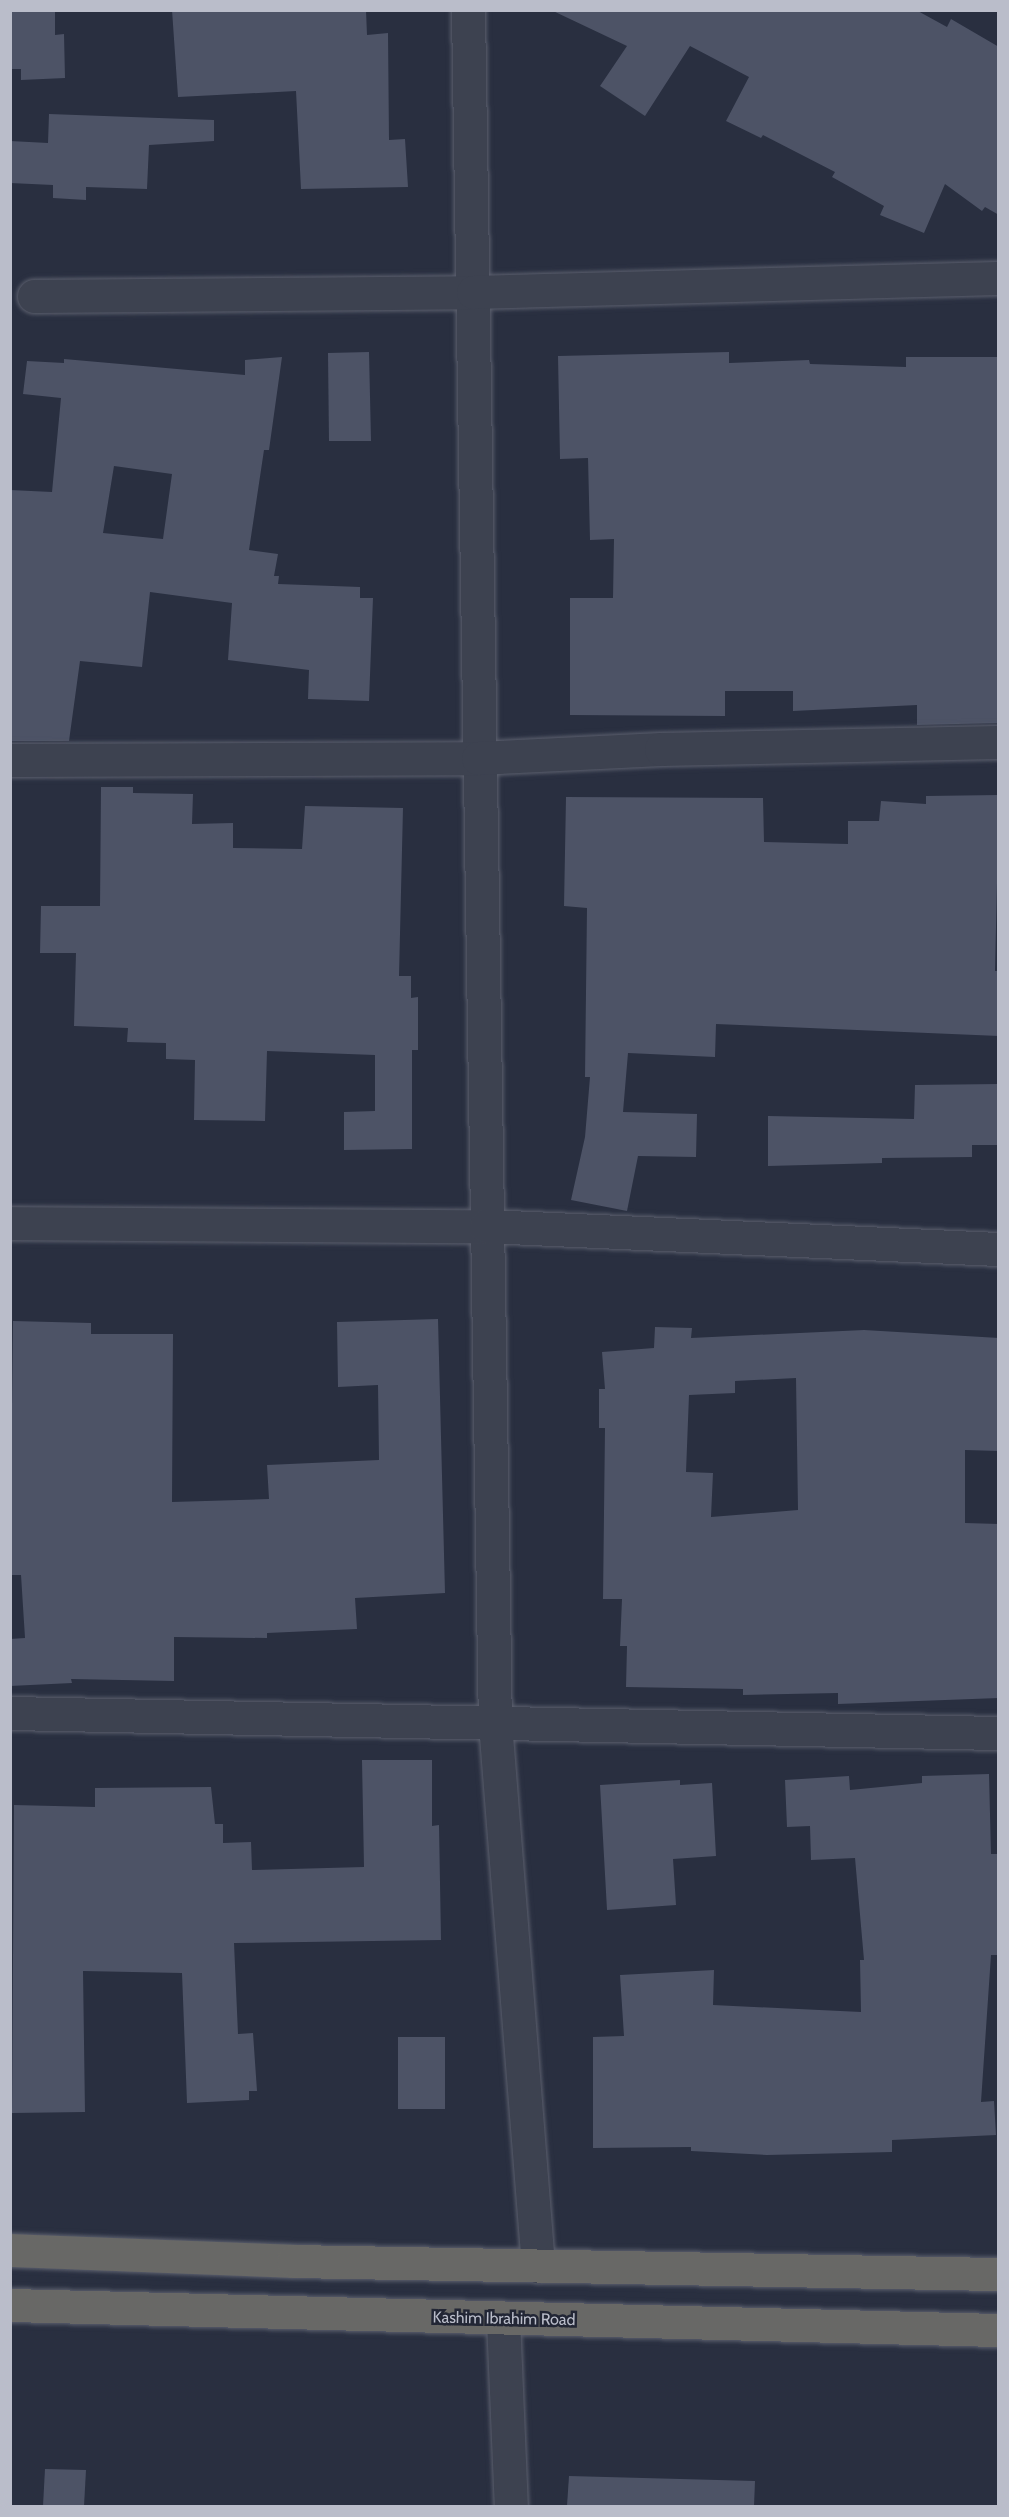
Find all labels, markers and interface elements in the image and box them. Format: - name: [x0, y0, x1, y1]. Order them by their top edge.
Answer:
- street label: Kashim Ibrahim Road: [432, 2308, 576, 2330]

